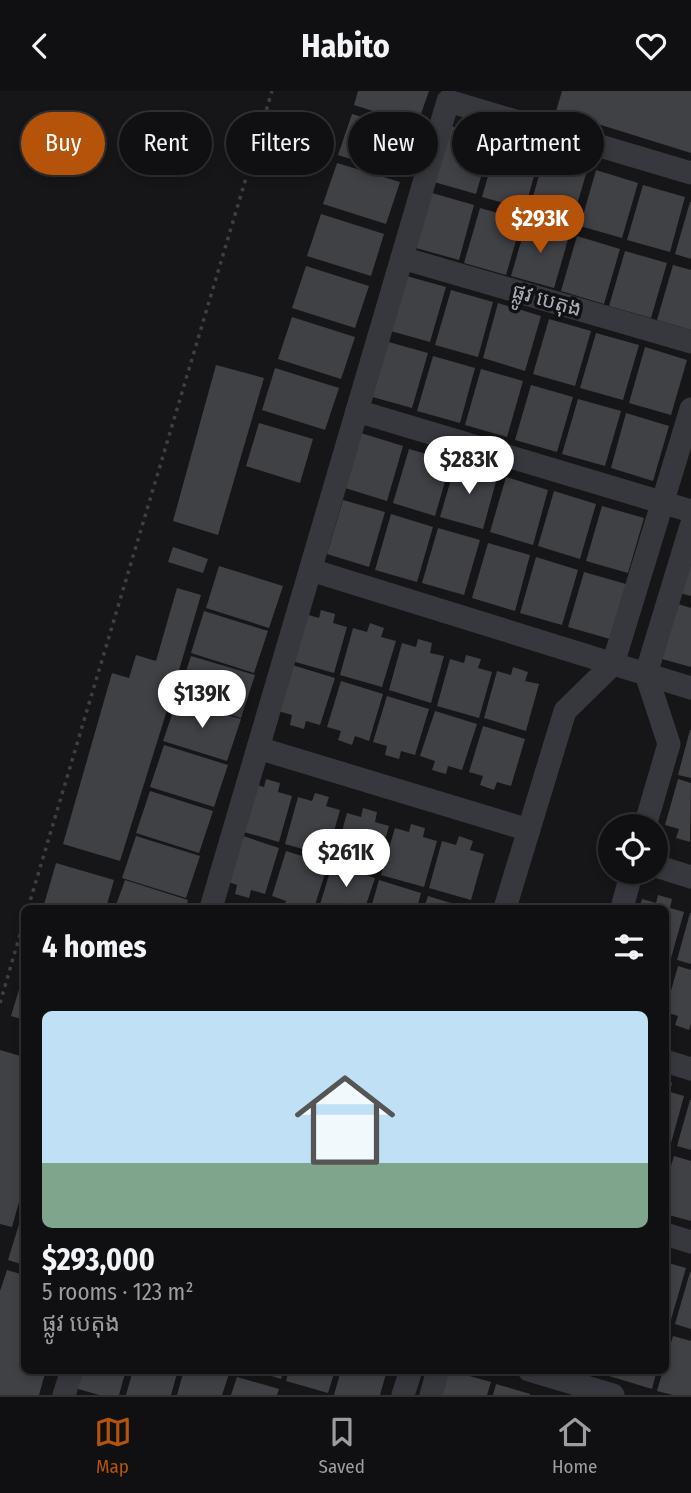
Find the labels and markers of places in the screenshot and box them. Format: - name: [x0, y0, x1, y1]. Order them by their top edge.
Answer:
- pin: $293K: [491, 195, 589, 255]
- pin: $283K: [420, 437, 518, 496]
- pin: $139K: [153, 671, 251, 730]
- pin: $261K: [297, 829, 395, 889]

